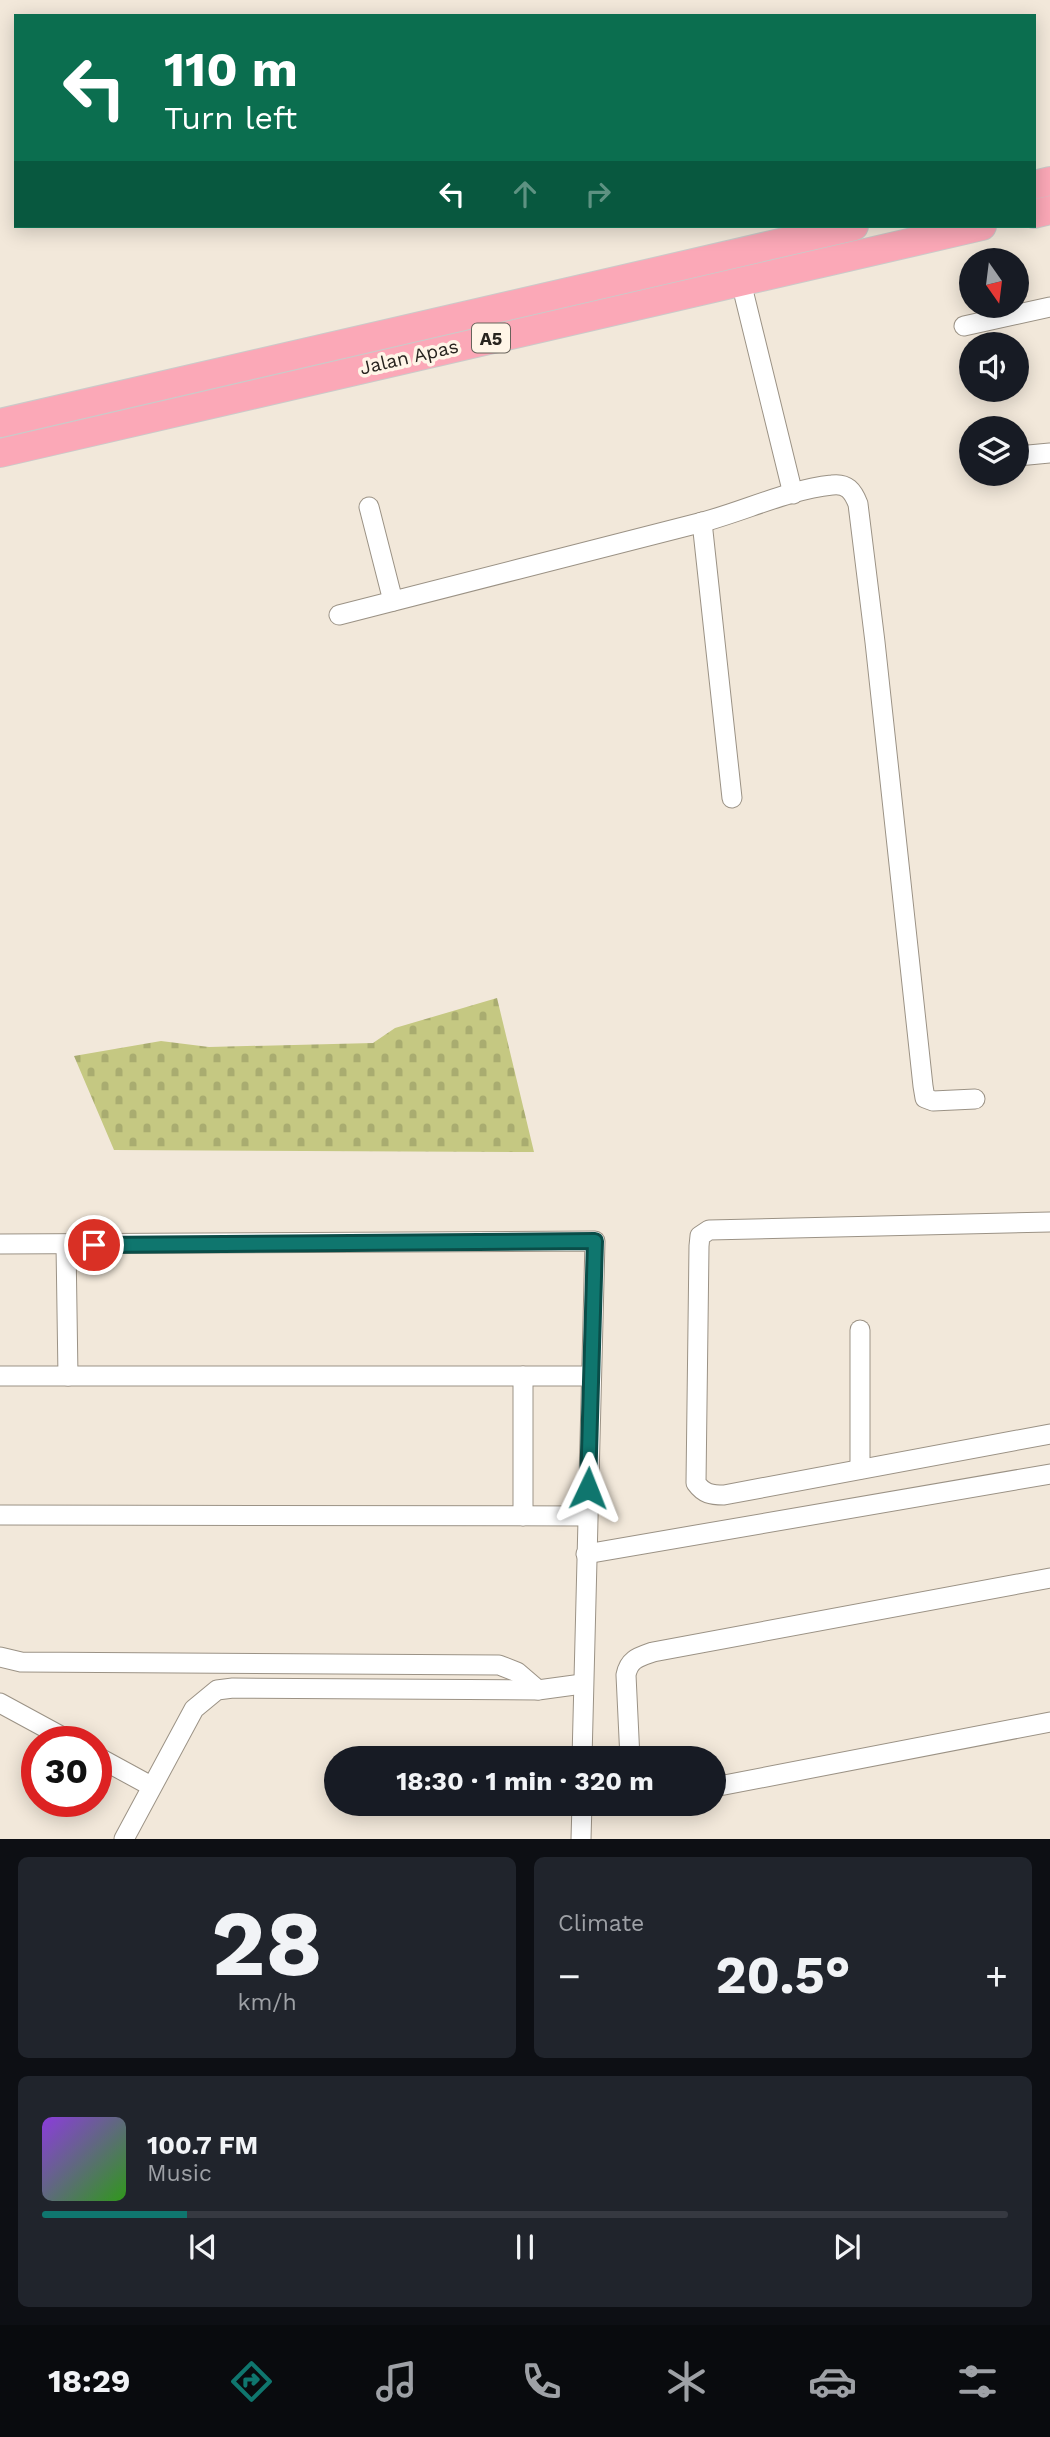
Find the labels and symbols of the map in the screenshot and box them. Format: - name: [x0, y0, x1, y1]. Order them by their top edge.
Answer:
- north arrow: [959, 248, 1029, 318]
- road number: A5: [472, 324, 510, 352]
- street label: Jalan Apas: [357, 334, 461, 380]
- pin: [64, 1215, 124, 1275]
- position arrow: [551, 1451, 625, 1525]
- speed limit sign: 30: [21, 1726, 112, 1817]

